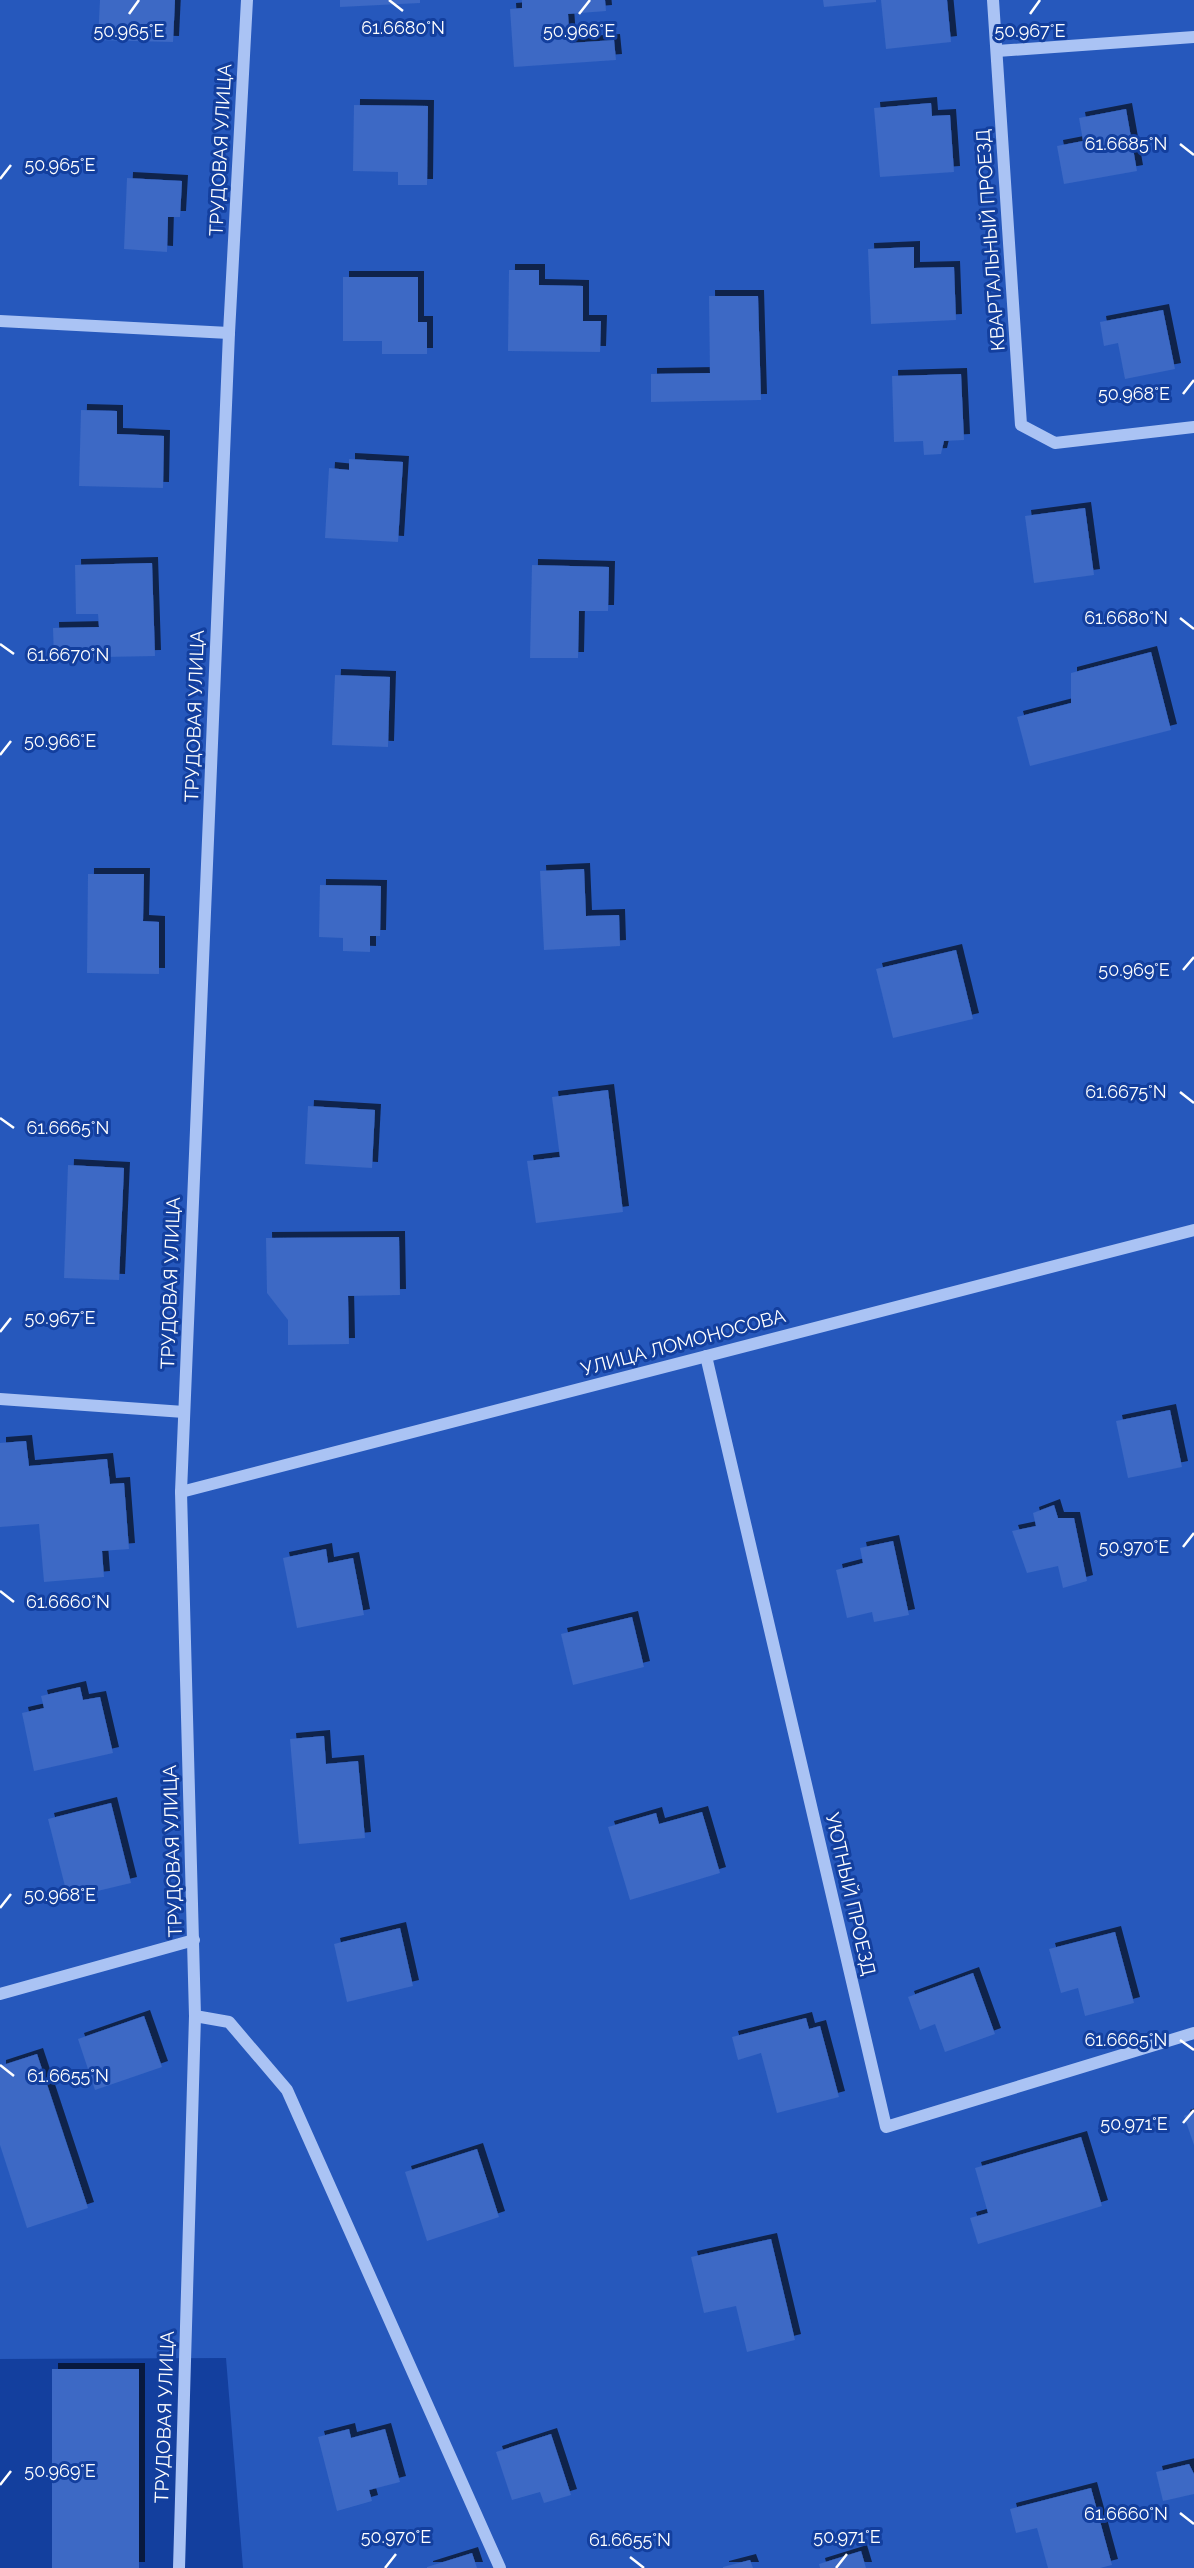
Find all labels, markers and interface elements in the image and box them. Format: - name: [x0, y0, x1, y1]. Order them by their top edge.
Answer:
- text: 61.6680°N: [361, 17, 445, 38]
- text: 50.965°E: [93, 20, 165, 41]
- text: 50.966°E: [543, 20, 615, 41]
- text: 50.967°E: [994, 20, 1066, 41]
- street label: ТРУДОВАЯ УЛИЦА: [205, 63, 236, 237]
- street label: КВАРТАЛЬНЫЙ ПРОЕЗД: [971, 128, 1009, 352]
- text: 61.6685°N: [1085, 133, 1167, 154]
- text: 50.965°E: [24, 154, 96, 175]
- text: 50.968°E: [1098, 383, 1170, 404]
- text: 61.6680°N: [1084, 607, 1168, 628]
- street label: ТРУДОВАЯ УЛИЦА: [180, 629, 208, 803]
- text: 61.6670°N: [27, 644, 109, 665]
- text: 50.966°E: [24, 730, 96, 751]
- text: 50.969°E: [1098, 959, 1170, 980]
- text: 61.6675°N: [1085, 1081, 1167, 1102]
- text: 61.6665°N: [26, 1117, 110, 1138]
- street label: ТРУДОВАЯ УЛИЦА: [156, 1196, 184, 1370]
- street label: УЛИЦА ЛОМОНОСОВА: [578, 1304, 788, 1380]
- text: 50.967°E: [24, 1307, 96, 1328]
- text: 50.970°E: [1099, 1536, 1169, 1557]
- text: 61.6660°N: [26, 1591, 110, 1612]
- street label: ТРУДОВАЯ УЛИЦА: [158, 1764, 186, 1938]
- street label: УЮТНЫЙ ПРОЕЗД: [822, 1810, 880, 1978]
- text: 50.968°E: [24, 1884, 96, 1905]
- text: 61.6665°N: [1084, 2029, 1168, 2050]
- text: 61.6655°N: [27, 2065, 109, 2086]
- text: 50.971°E: [1100, 2113, 1168, 2134]
- street label: ТРУДОВАЯ УЛИЦА: [150, 2330, 178, 2504]
- text: 50.969°E: [24, 2460, 96, 2481]
- text: 61.6660°N: [1084, 2503, 1168, 2524]
- text: 50.970°E: [361, 2526, 431, 2547]
- text: 50.971°E: [813, 2526, 881, 2547]
- text: 61.6655°N: [589, 2529, 671, 2550]

